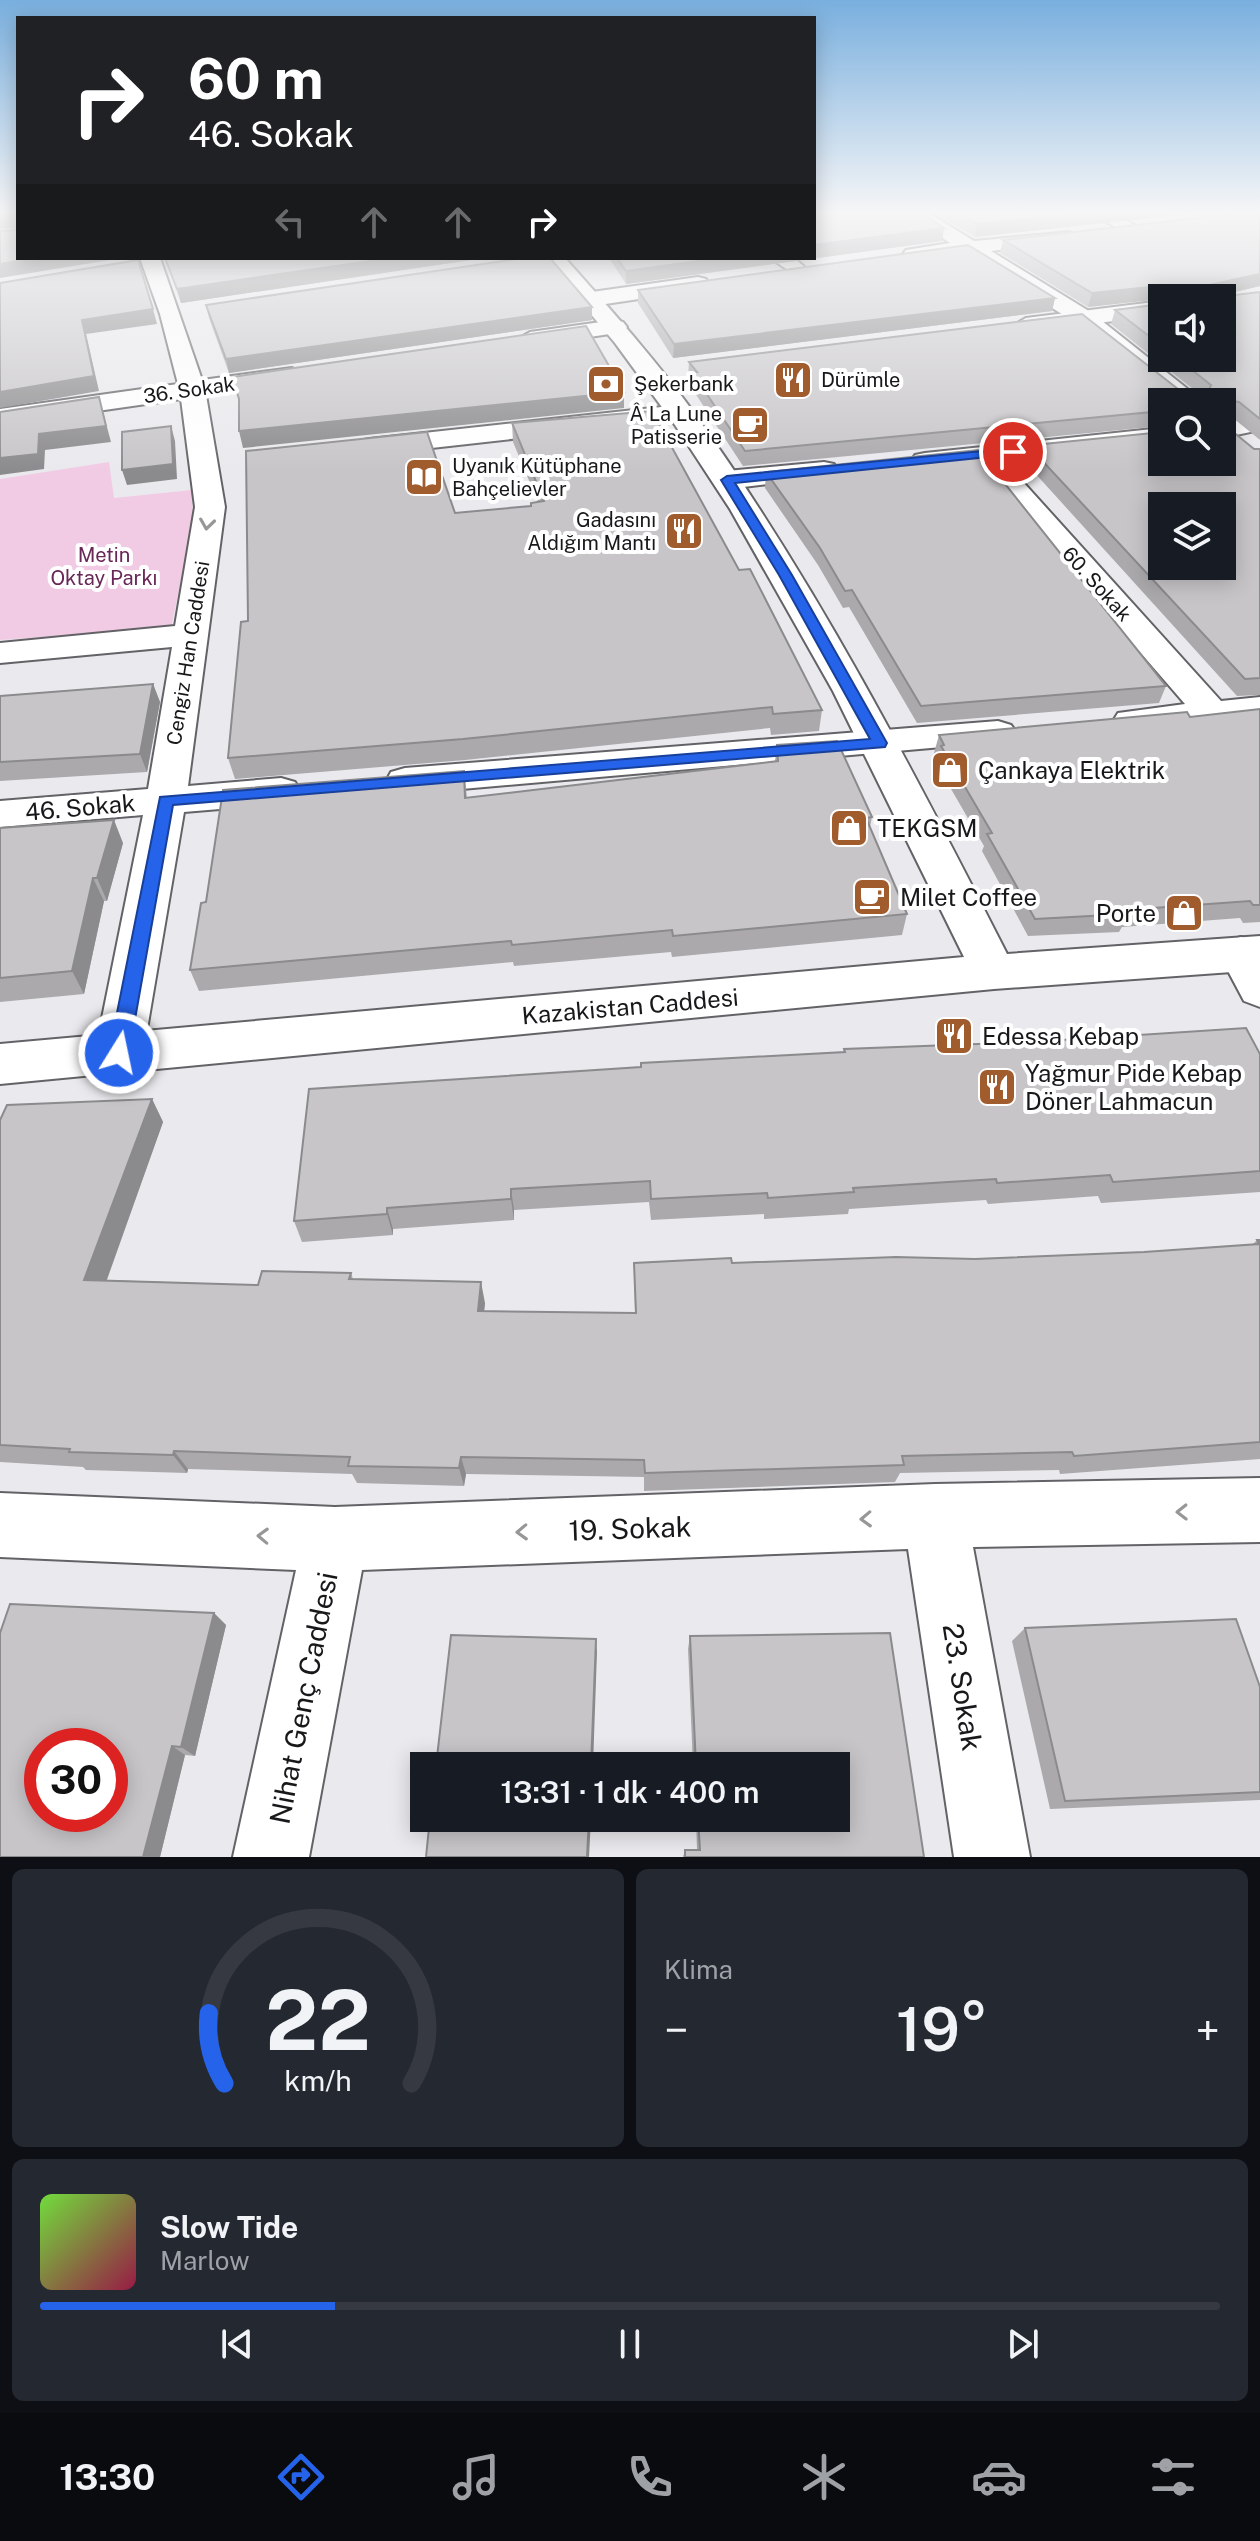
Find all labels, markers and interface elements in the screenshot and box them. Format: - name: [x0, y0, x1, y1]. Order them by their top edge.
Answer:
- text: 60 m: [188, 46, 324, 112]
- icon: right: [56, 48, 160, 152]
- text: 46. Sokak: [188, 113, 354, 155]
- icon: left: [268, 200, 312, 244]
- icon: ahead: [352, 200, 396, 244]
- icon: ahead: [436, 200, 480, 244]
- icon: right: [520, 200, 564, 244]
- map controls: [1148, 284, 1236, 580]
- button: sound: [1148, 284, 1236, 372]
- restaurant icon: Dürümle: [772, 359, 814, 401]
- bank icon: Şekerbank: [585, 363, 627, 405]
- place label: Dürümle: [821, 368, 900, 392]
- street label: 36. Sokak: [142, 372, 236, 408]
- place label: Şekerbank: [634, 372, 734, 396]
- button: search: [1148, 388, 1236, 476]
- place label: Â La Lune Patisserie: [630, 402, 722, 449]
- cafe icon: Â La Lune Patisserie: [729, 404, 771, 446]
- pin: [979, 418, 1047, 486]
- icon: arrive: [991, 430, 1035, 474]
- place label: Uyanık Kütüphane Bahçelievler: [452, 454, 622, 501]
- library icon: Uyanık Kütüphane Bahçelievler: [403, 456, 445, 498]
- button: layers: [1148, 492, 1236, 580]
- place label: Gadasını Aldığım Mantı: [527, 508, 656, 555]
- restaurant icon: Gadasını Aldığım Mantı: [663, 510, 705, 552]
- one-way arrow: [199, 517, 216, 530]
- street label: 60. Sokak: [1057, 542, 1137, 626]
- park label: Metin Oktay Parkı: [51, 543, 157, 590]
- street label: Cengiz Han Caddesi: [162, 559, 214, 747]
- shop icon: Çankaya Elektrik: [929, 749, 971, 791]
- place label: Çankaya Elektrik: [978, 756, 1165, 784]
- street label: 46. Sokak: [24, 788, 136, 826]
- shop icon: TEKGSM: [828, 807, 870, 849]
- place label: TEKGSM: [877, 814, 977, 842]
- cafe icon: Milet Coffee: [851, 876, 893, 918]
- place label: Milet Coffee: [900, 883, 1037, 911]
- shop icon: Porte: [1163, 892, 1205, 934]
- place label: Porte: [1096, 899, 1156, 927]
- street label: Kazakistan Caddesi: [520, 983, 740, 1029]
- position arrow: [77, 1011, 161, 1095]
- restaurant icon: Edessa Kebap: [933, 1015, 975, 1057]
- place label: Edessa Kebap: [982, 1022, 1139, 1050]
- place label: Yağmur Pide Kebap Döner Lahmacun: [1025, 1059, 1242, 1115]
- restaurant icon: Yağmur Pide Kebap Döner Lahmacun: [976, 1066, 1018, 1108]
- one-way arrow: [1175, 1503, 1188, 1520]
- street label: 19. Sokak: [568, 1509, 692, 1547]
- one-way arrow: [859, 1510, 872, 1527]
- one-way arrow: [515, 1523, 528, 1540]
- one-way arrow: [256, 1528, 269, 1545]
- street label: Nihat Genç Caddesi: [262, 1569, 344, 1827]
- street label: 23. Sokak: [937, 1621, 989, 1753]
- speed limit sign: 30: [24, 1728, 128, 1832]
- text: 13:31 · 1 dk · 400 m: [500, 1774, 760, 1810]
- text: Klima: [664, 1954, 733, 1985]
- text: 22: [265, 1971, 371, 2069]
- text: 19°: [896, 1994, 988, 2065]
- text: −: [664, 2004, 688, 2056]
- text: +: [1196, 2004, 1220, 2056]
- text: km/h: [284, 2064, 352, 2097]
- text: Slow Tide: [160, 2209, 298, 2245]
- text: Marlow: [160, 2245, 250, 2276]
- icon: previous: [215, 2322, 259, 2366]
- icon: pause: [608, 2322, 652, 2366]
- icon: next: [1001, 2322, 1045, 2366]
- icon: directions: [273, 2449, 329, 2505]
- icon: music: [448, 2449, 504, 2505]
- icon: phone: [622, 2449, 678, 2505]
- icon: climate: [796, 2449, 852, 2505]
- icon: car: [971, 2449, 1027, 2505]
- icon: filters: [1145, 2449, 1201, 2505]
- text: 13:30: [59, 2456, 155, 2498]

